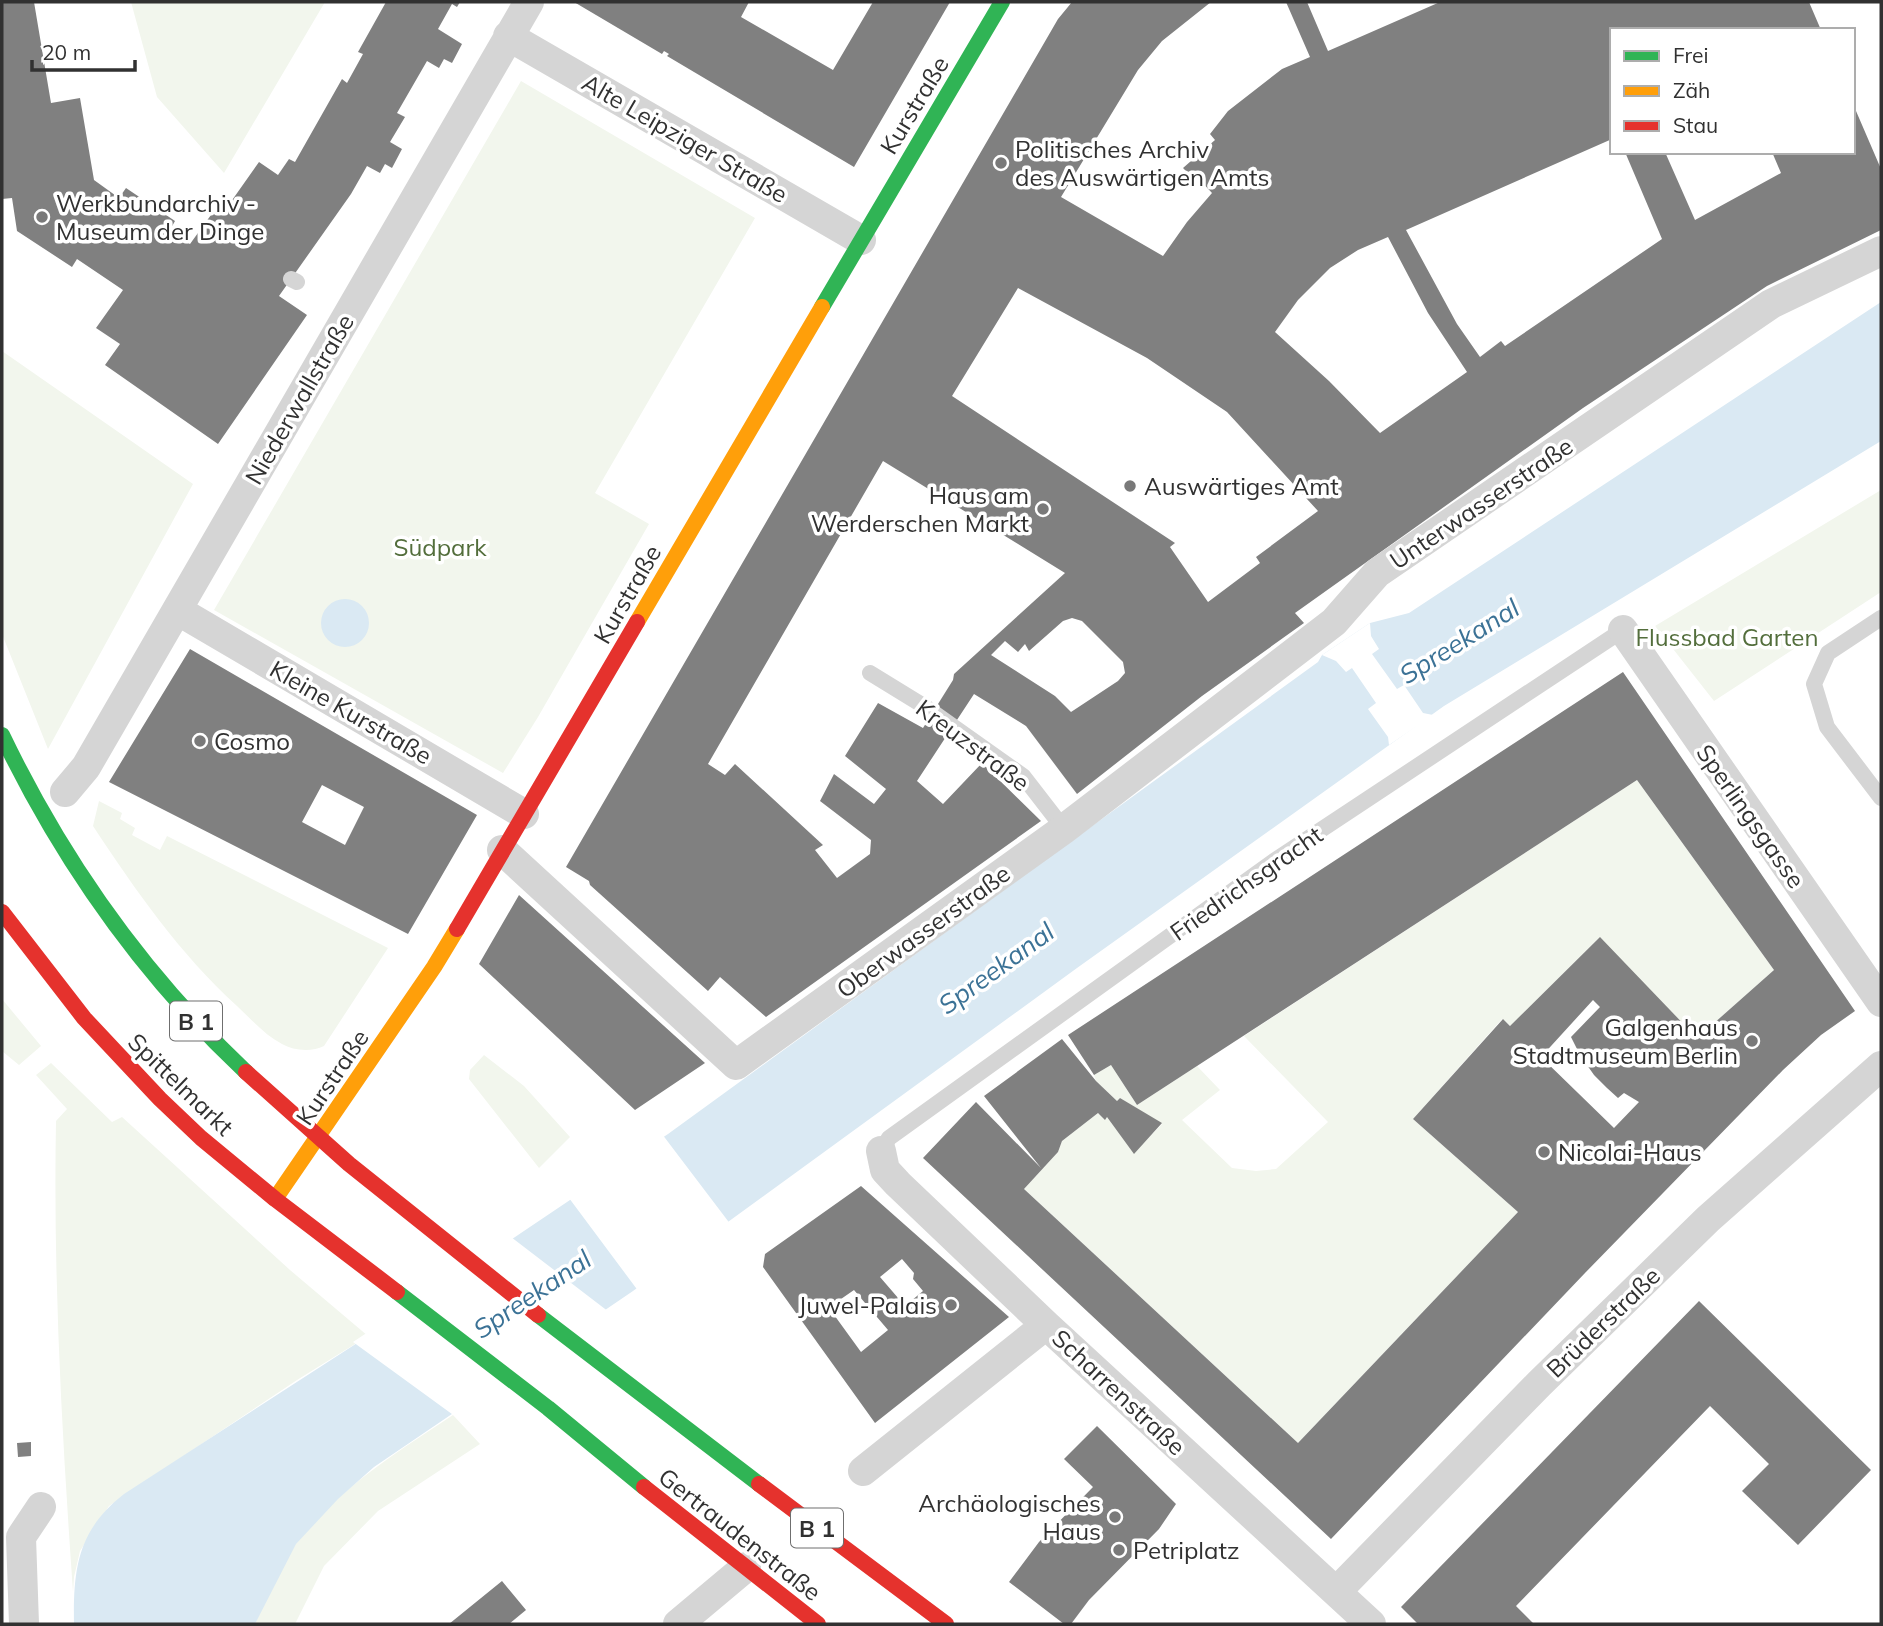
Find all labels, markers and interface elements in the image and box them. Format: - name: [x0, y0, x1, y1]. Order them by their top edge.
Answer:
- scale bar: [32, 28, 135, 72]
- legend: [1610, 28, 1855, 154]
- text: 20 m: [42, 39, 91, 65]
- text: Frei: [1673, 42, 1709, 68]
- street label: Kurstraße: [873, 51, 955, 159]
- street label: Alte Leipziger Straße: [577, 67, 793, 209]
- text: Zäh: [1673, 77, 1710, 103]
- text: Stau: [1673, 112, 1718, 138]
- place label: Politisches Archiv des Auswärtigen Amts: [1015, 134, 1269, 192]
- marker: Politisches Archiv des Auswärtigen Amts: [993, 155, 1009, 171]
- place label: Werkbundarchiv - Museum der Dinge: [56, 188, 264, 246]
- marker: Werkbundarchiv - Museum der Dinge: [34, 209, 50, 225]
- street label: Niederwallstraße: [238, 309, 360, 489]
- street label: Unterwasserstraße: [1384, 431, 1578, 575]
- place label: Auswärtiges Amt: [1144, 471, 1339, 501]
- marker: Auswärtiges Amt: [1122, 478, 1138, 494]
- place label: Haus am Werderschen Markt: [811, 480, 1029, 538]
- marker: Haus am Werderschen Markt: [1035, 501, 1051, 517]
- park label: Südpark: [393, 532, 487, 562]
- street label: Kurstraße: [587, 539, 667, 649]
- water label: Spreekanal: [1393, 591, 1526, 691]
- park label: Flussbad Garten: [1635, 622, 1819, 652]
- street label: Kleine Kurstraße: [265, 654, 437, 770]
- street label: Kreuzstraße: [910, 693, 1036, 797]
- place label: Cosmo: [214, 726, 290, 756]
- marker: Cosmo: [192, 733, 208, 749]
- street label: Sperlingsgasse: [1690, 738, 1812, 894]
- street label: Friedrichsgracht: [1164, 819, 1328, 947]
- street label: Oberwasserstraße: [830, 858, 1016, 1004]
- water label: Spreekanal: [932, 914, 1061, 1021]
- road number: B 1: [170, 1002, 222, 1040]
- place label: Galgenhaus Stadtmuseum Berlin: [1513, 1012, 1738, 1070]
- street label: Kurstraße: [289, 1023, 375, 1131]
- street label: Spittelmarkt: [122, 1026, 240, 1142]
- marker: Galgenhaus Stadtmuseum Berlin: [1744, 1033, 1760, 1049]
- place label: Nicolai-Haus: [1558, 1137, 1702, 1167]
- marker: Nicolai-Haus: [1536, 1144, 1552, 1160]
- water label: Spreekanal: [467, 1242, 598, 1345]
- street label: Brüderstraße: [1540, 1260, 1666, 1384]
- place label: Juwel-Palais: [798, 1290, 937, 1320]
- marker: Juwel-Palais: [943, 1297, 959, 1313]
- street label: Scharrenstraße: [1046, 1323, 1192, 1461]
- street label: Gertraudenstraße: [653, 1461, 827, 1607]
- place label: Archäologisches Haus: [918, 1488, 1101, 1546]
- road number: B 1: [791, 1508, 843, 1548]
- marker: Archäologisches Haus: [1107, 1509, 1123, 1525]
- place label: Petriplatz: [1133, 1535, 1239, 1565]
- marker: Petriplatz: [1111, 1542, 1127, 1558]

